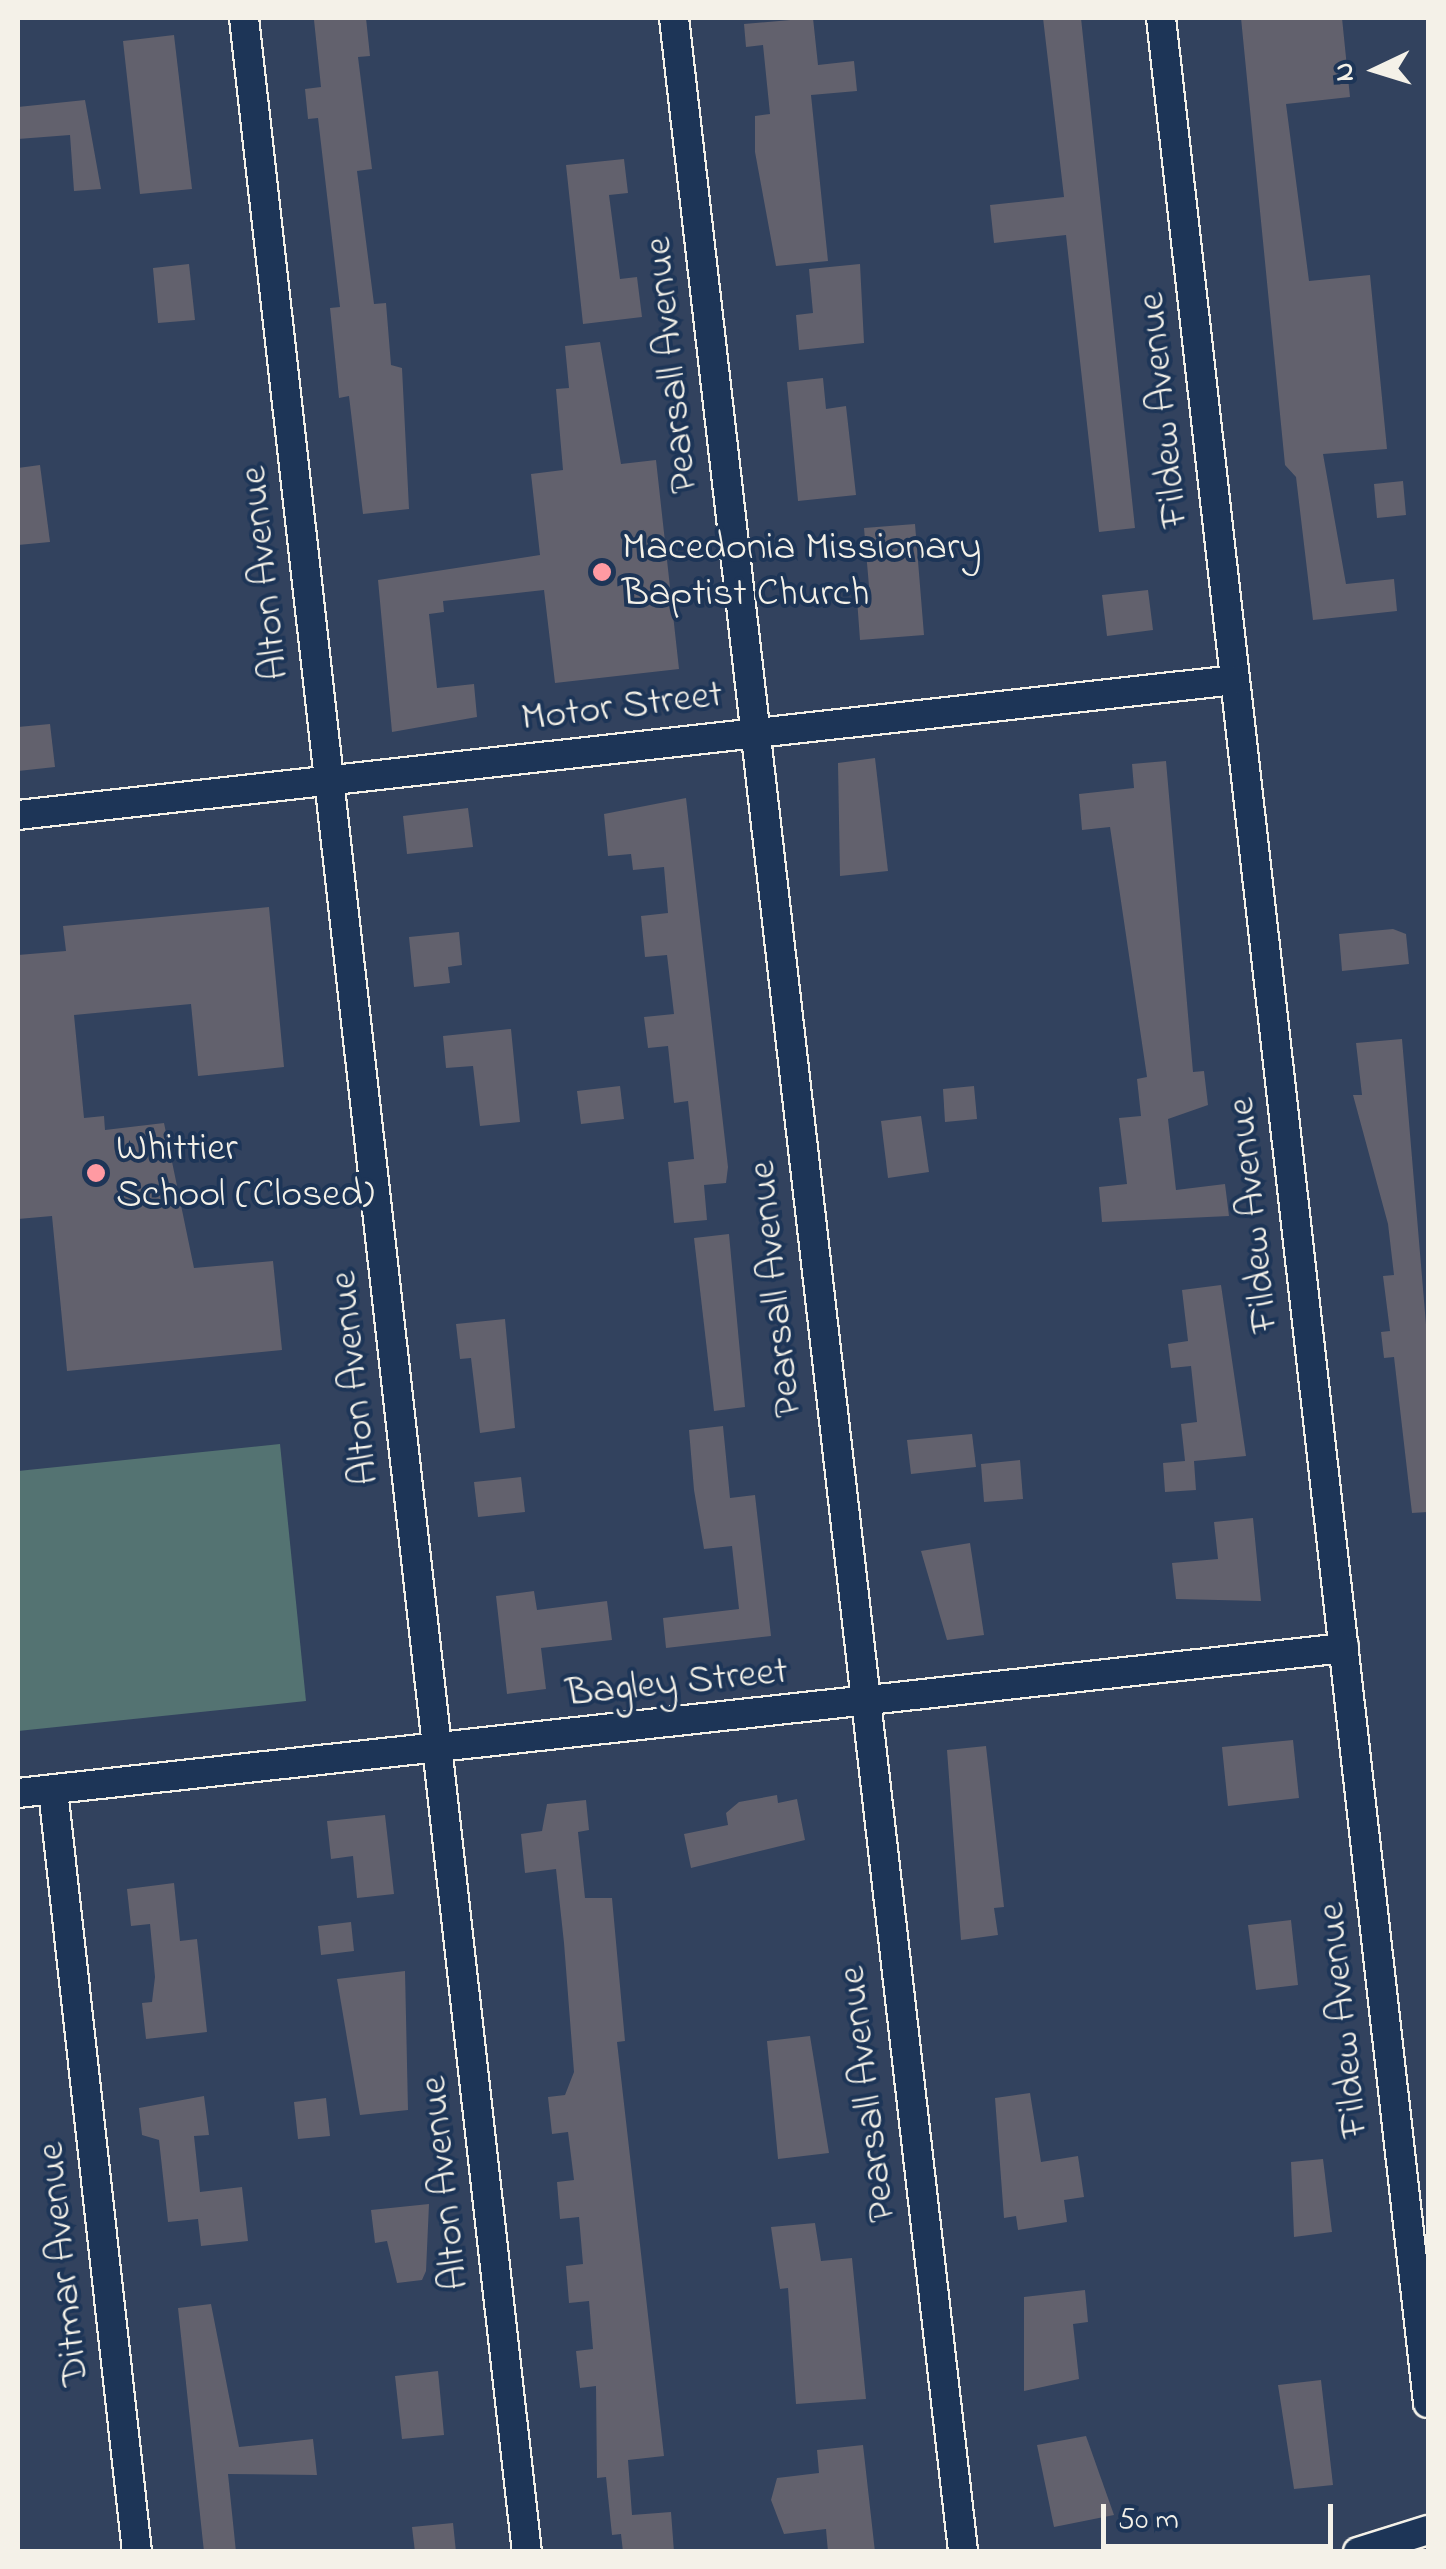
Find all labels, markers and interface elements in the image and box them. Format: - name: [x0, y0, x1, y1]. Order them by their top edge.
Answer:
- north arrow: [1326, 20, 1426, 120]
- text: N: [1324, 61, 1367, 83]
- street label: Pearsall Avenue: [636, 234, 710, 496]
- street label: Fildew Avenue: [1129, 290, 1201, 530]
- street label: Alton Avenue: [231, 464, 301, 682]
- place label: Macedonia Missionary Baptist Church: [622, 525, 982, 619]
- marker: Macedonia Missionary Baptist Church: [591, 561, 613, 583]
- street label: Motor Street: [519, 672, 725, 744]
- street label: Fildew Avenue: [1219, 1095, 1291, 1335]
- place label: Whittier School (Closed): [116, 1126, 374, 1220]
- street label: Pearsall Avenue: [740, 1158, 814, 1420]
- marker: Whittier School (Closed): [85, 1162, 107, 1184]
- street label: Alton Avenue: [321, 1269, 391, 1487]
- street label: Bagley Street: [564, 1648, 790, 1720]
- street label: Fildew Avenue: [1309, 1900, 1381, 2140]
- street label: Pearsall Avenue: [829, 1963, 909, 2225]
- street label: Alton Avenue: [411, 2074, 481, 2292]
- street label: Ditmar Avenue: [28, 2140, 102, 2388]
- scale bar: [1106, 2484, 1338, 2546]
- text: 50 m: [1118, 2499, 1179, 2543]

